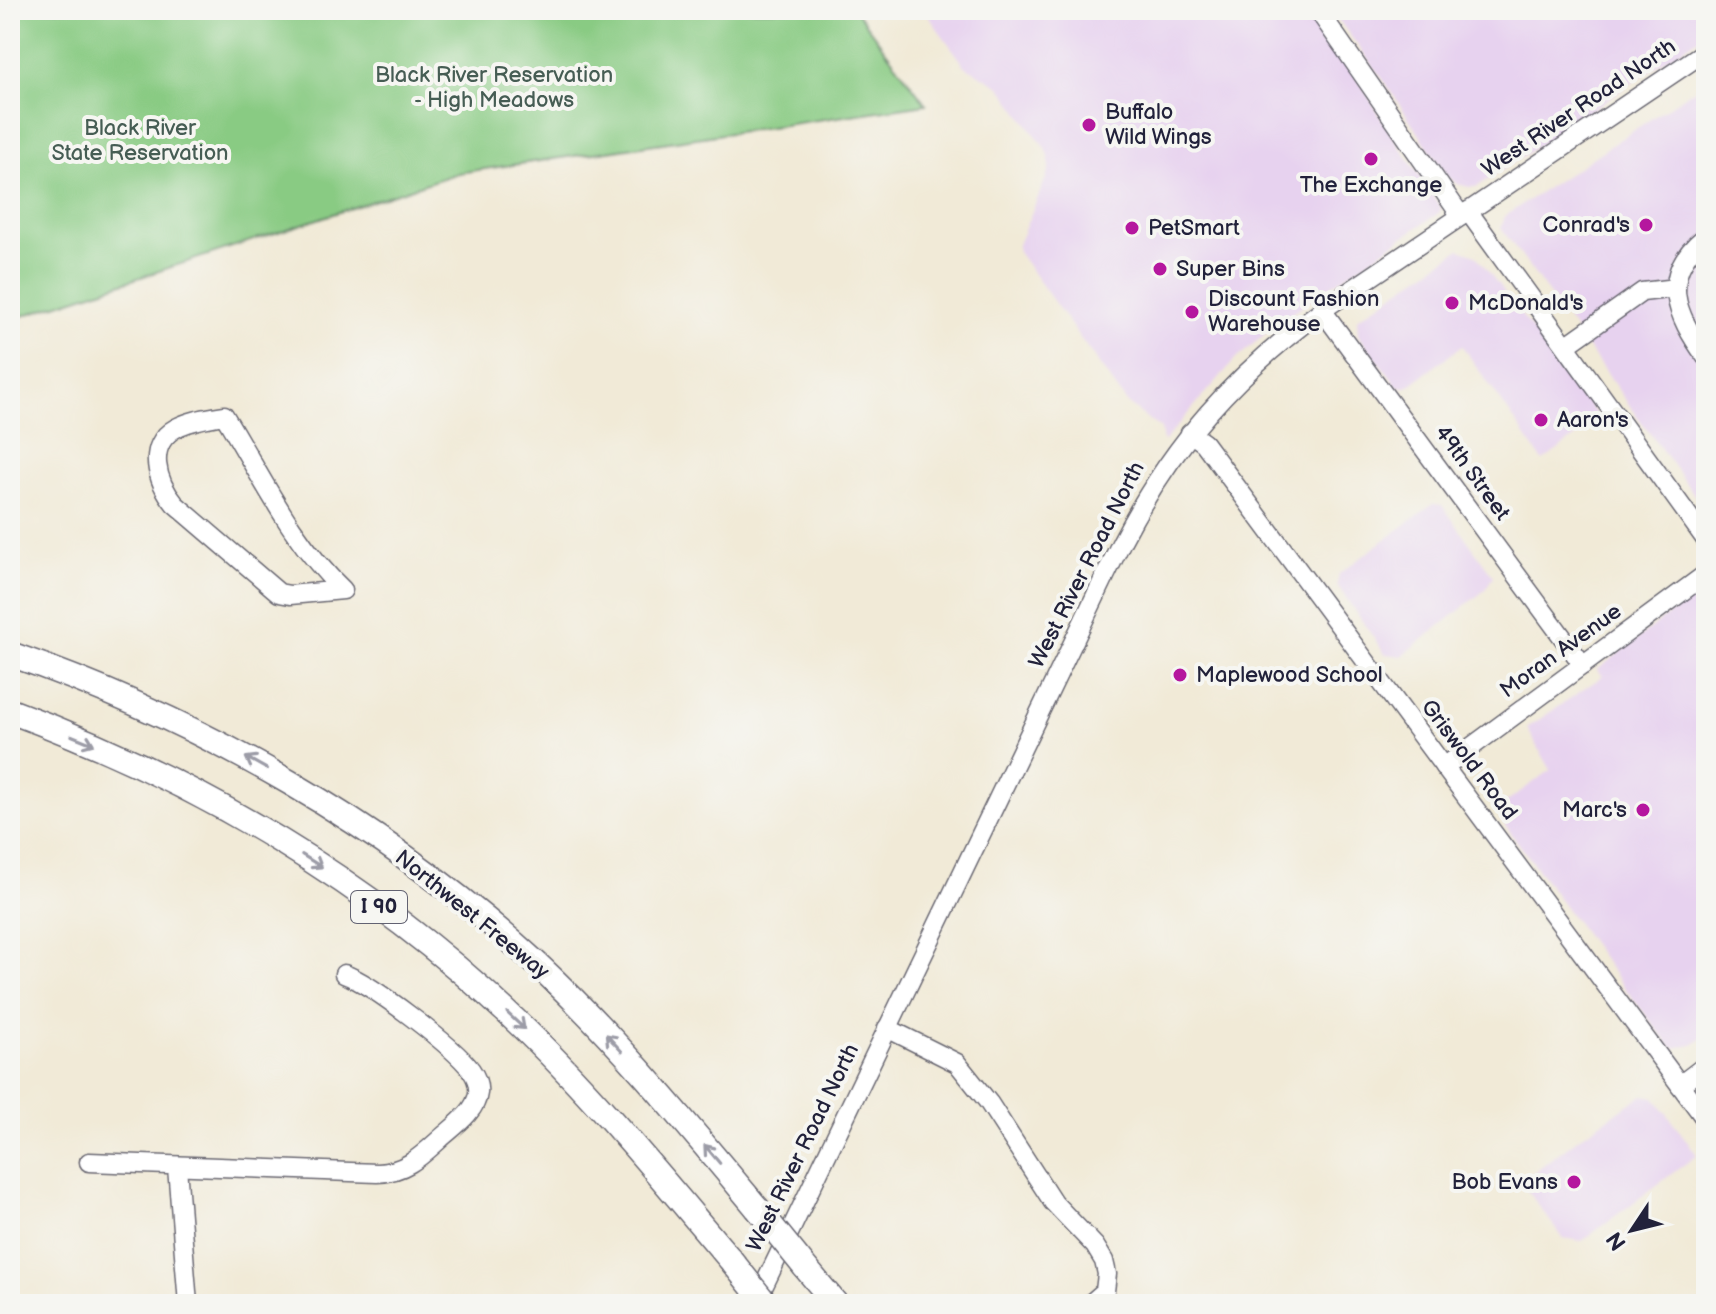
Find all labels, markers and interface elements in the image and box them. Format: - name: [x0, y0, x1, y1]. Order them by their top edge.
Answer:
- street label: West River Road North: [1477, 33, 1681, 183]
- park label: Black River Reservation - High Meadows: [375, 62, 613, 114]
- place label: Buffalo Wild Wings: [1105, 99, 1212, 151]
- park label: Black River State Reservation: [51, 115, 229, 167]
- marker: Buffalo Wild Wings: [1080, 116, 1098, 134]
- marker: The Exchange: [1362, 150, 1380, 168]
- place label: The Exchange: [1300, 172, 1442, 199]
- place label: Conrad's: [1543, 212, 1630, 239]
- place label: PetSmart: [1148, 215, 1240, 242]
- marker: Conrad's: [1637, 216, 1655, 234]
- marker: PetSmart: [1123, 219, 1141, 237]
- place label: Super Bins: [1176, 256, 1285, 283]
- marker: Super Bins: [1151, 260, 1169, 278]
- place label: Discount Fashion Warehouse: [1208, 286, 1379, 338]
- place label: McDonald's: [1468, 290, 1584, 317]
- marker: McDonald's: [1443, 294, 1461, 312]
- marker: Discount Fashion Warehouse: [1183, 303, 1201, 321]
- place label: Aaron's: [1557, 407, 1629, 434]
- marker: Aaron's: [1532, 411, 1550, 429]
- street label: 49th Street: [1428, 420, 1516, 526]
- street label: West River Road North: [1023, 457, 1151, 673]
- street label: Moran Avenue: [1495, 598, 1627, 704]
- place label: Maplewood School: [1196, 662, 1383, 689]
- marker: Maplewood School: [1171, 666, 1189, 684]
- street label: Griswold Road: [1415, 694, 1523, 826]
- one-way arrow: [70, 733, 95, 748]
- one-way arrow: [245, 755, 269, 771]
- place label: Marc's: [1562, 797, 1627, 824]
- marker: Marc's: [1634, 801, 1652, 819]
- street label: Northwest Freeway: [389, 844, 555, 986]
- one-way arrow: [300, 853, 323, 869]
- road number: I 90: [351, 891, 407, 923]
- one-way arrow: [506, 1012, 526, 1031]
- one-way arrow: [606, 1033, 624, 1053]
- street label: West River Road North: [741, 1040, 865, 1256]
- one-way arrow: [703, 1144, 721, 1165]
- place label: Bob Evans: [1452, 1169, 1558, 1196]
- marker: Bob Evans: [1565, 1173, 1583, 1191]
- north arrow: [1592, 1190, 1672, 1270]
- text: N: [1601, 1226, 1633, 1255]

